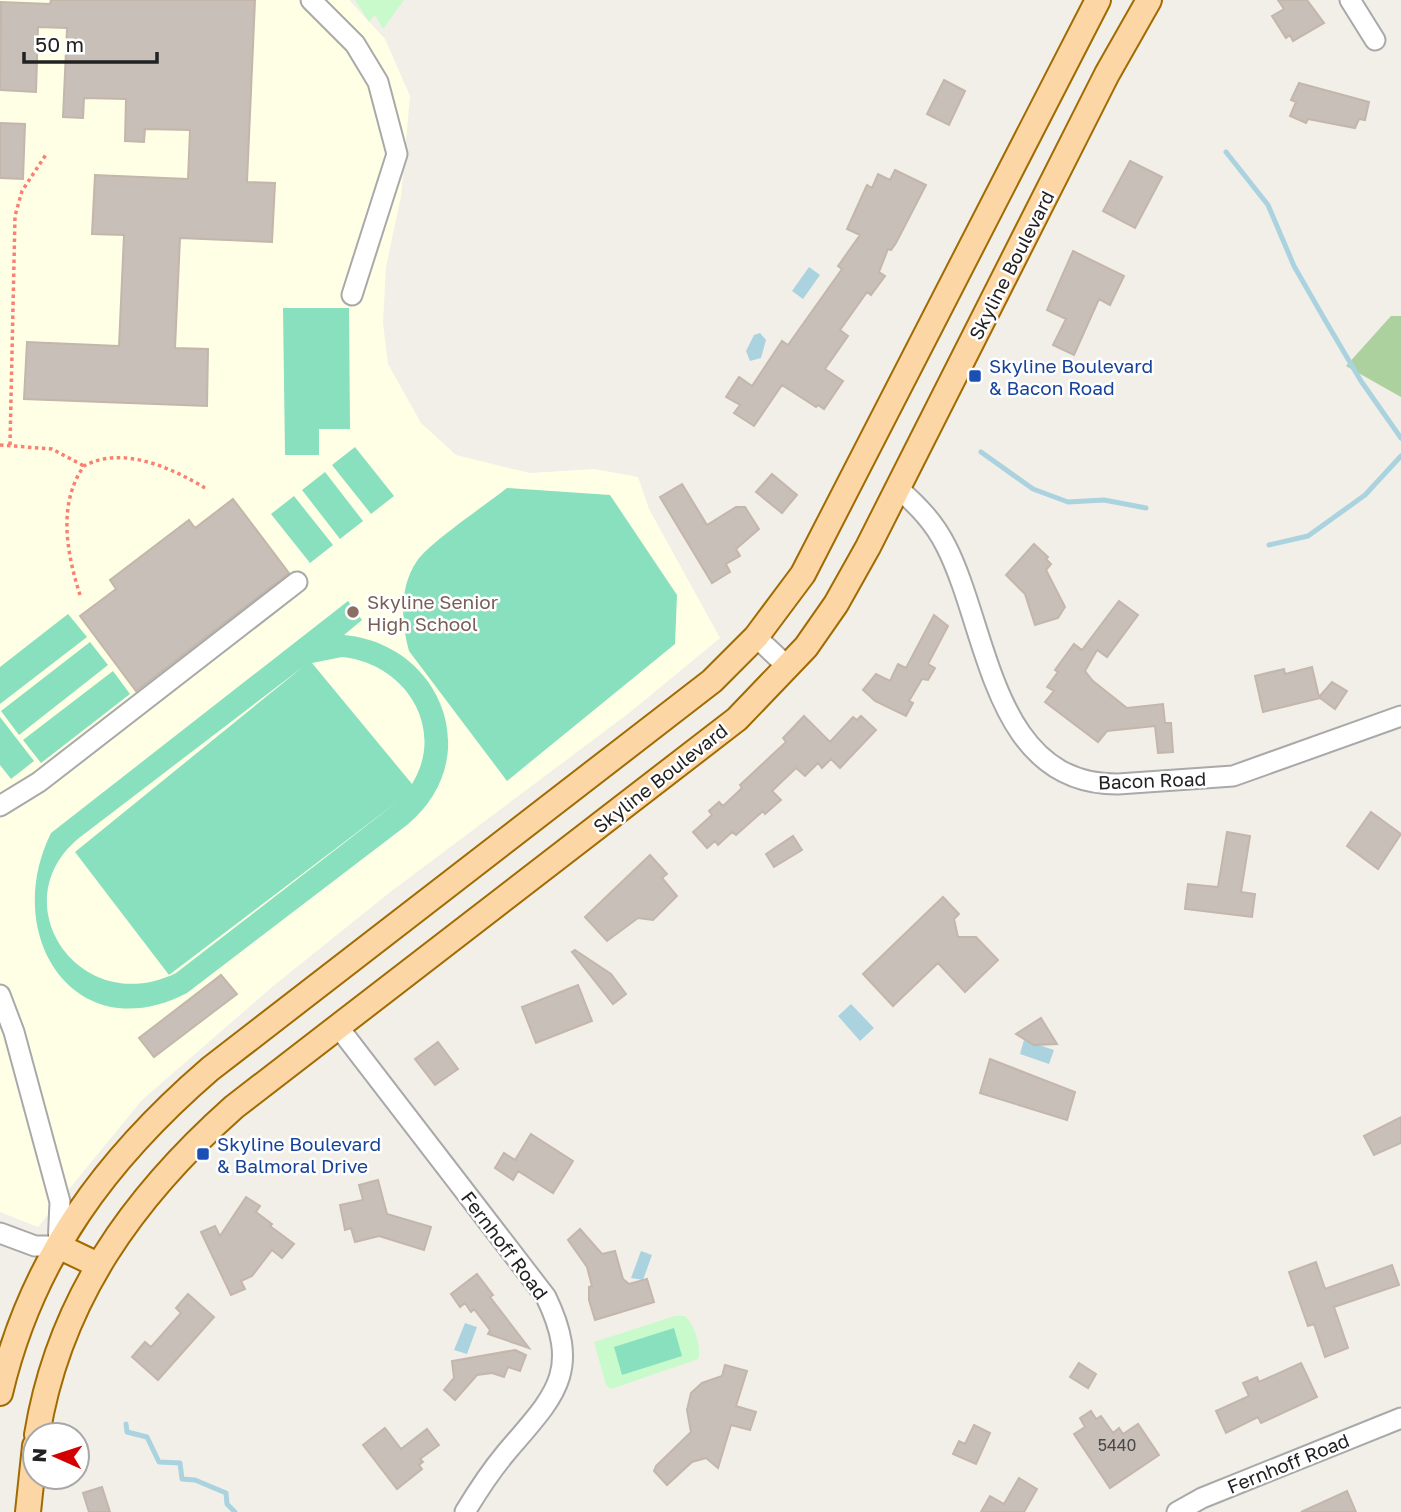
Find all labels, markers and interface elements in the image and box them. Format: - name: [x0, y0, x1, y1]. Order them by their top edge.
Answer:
- scale bar: [24, 21, 158, 65]
- text: 50 m: [35, 31, 84, 57]
- street label: Skyline Boulevard: [963, 187, 1059, 343]
- place label: Skyline Boulevard & Bacon Road: [989, 354, 1153, 399]
- marker: Skyline Boulevard & Bacon Road: [967, 368, 983, 384]
- place label: Skyline Senior High School: [367, 590, 499, 635]
- marker: Skyline Senior High School: [345, 604, 361, 620]
- street label: Skyline Boulevard: [588, 718, 732, 838]
- street label: Bacon Road: [1098, 767, 1206, 793]
- place label: Skyline Boulevard & Balmoral Drive: [217, 1132, 381, 1177]
- marker: Skyline Boulevard & Balmoral Drive: [195, 1146, 211, 1162]
- street label: Fernhoff Road: [457, 1186, 553, 1304]
- north arrow: [21, 1421, 91, 1491]
- street label: Fernhoff Road: [1224, 1428, 1352, 1498]
- house number: 5440: [1098, 1435, 1136, 1455]
- text: N: [27, 1447, 50, 1463]

